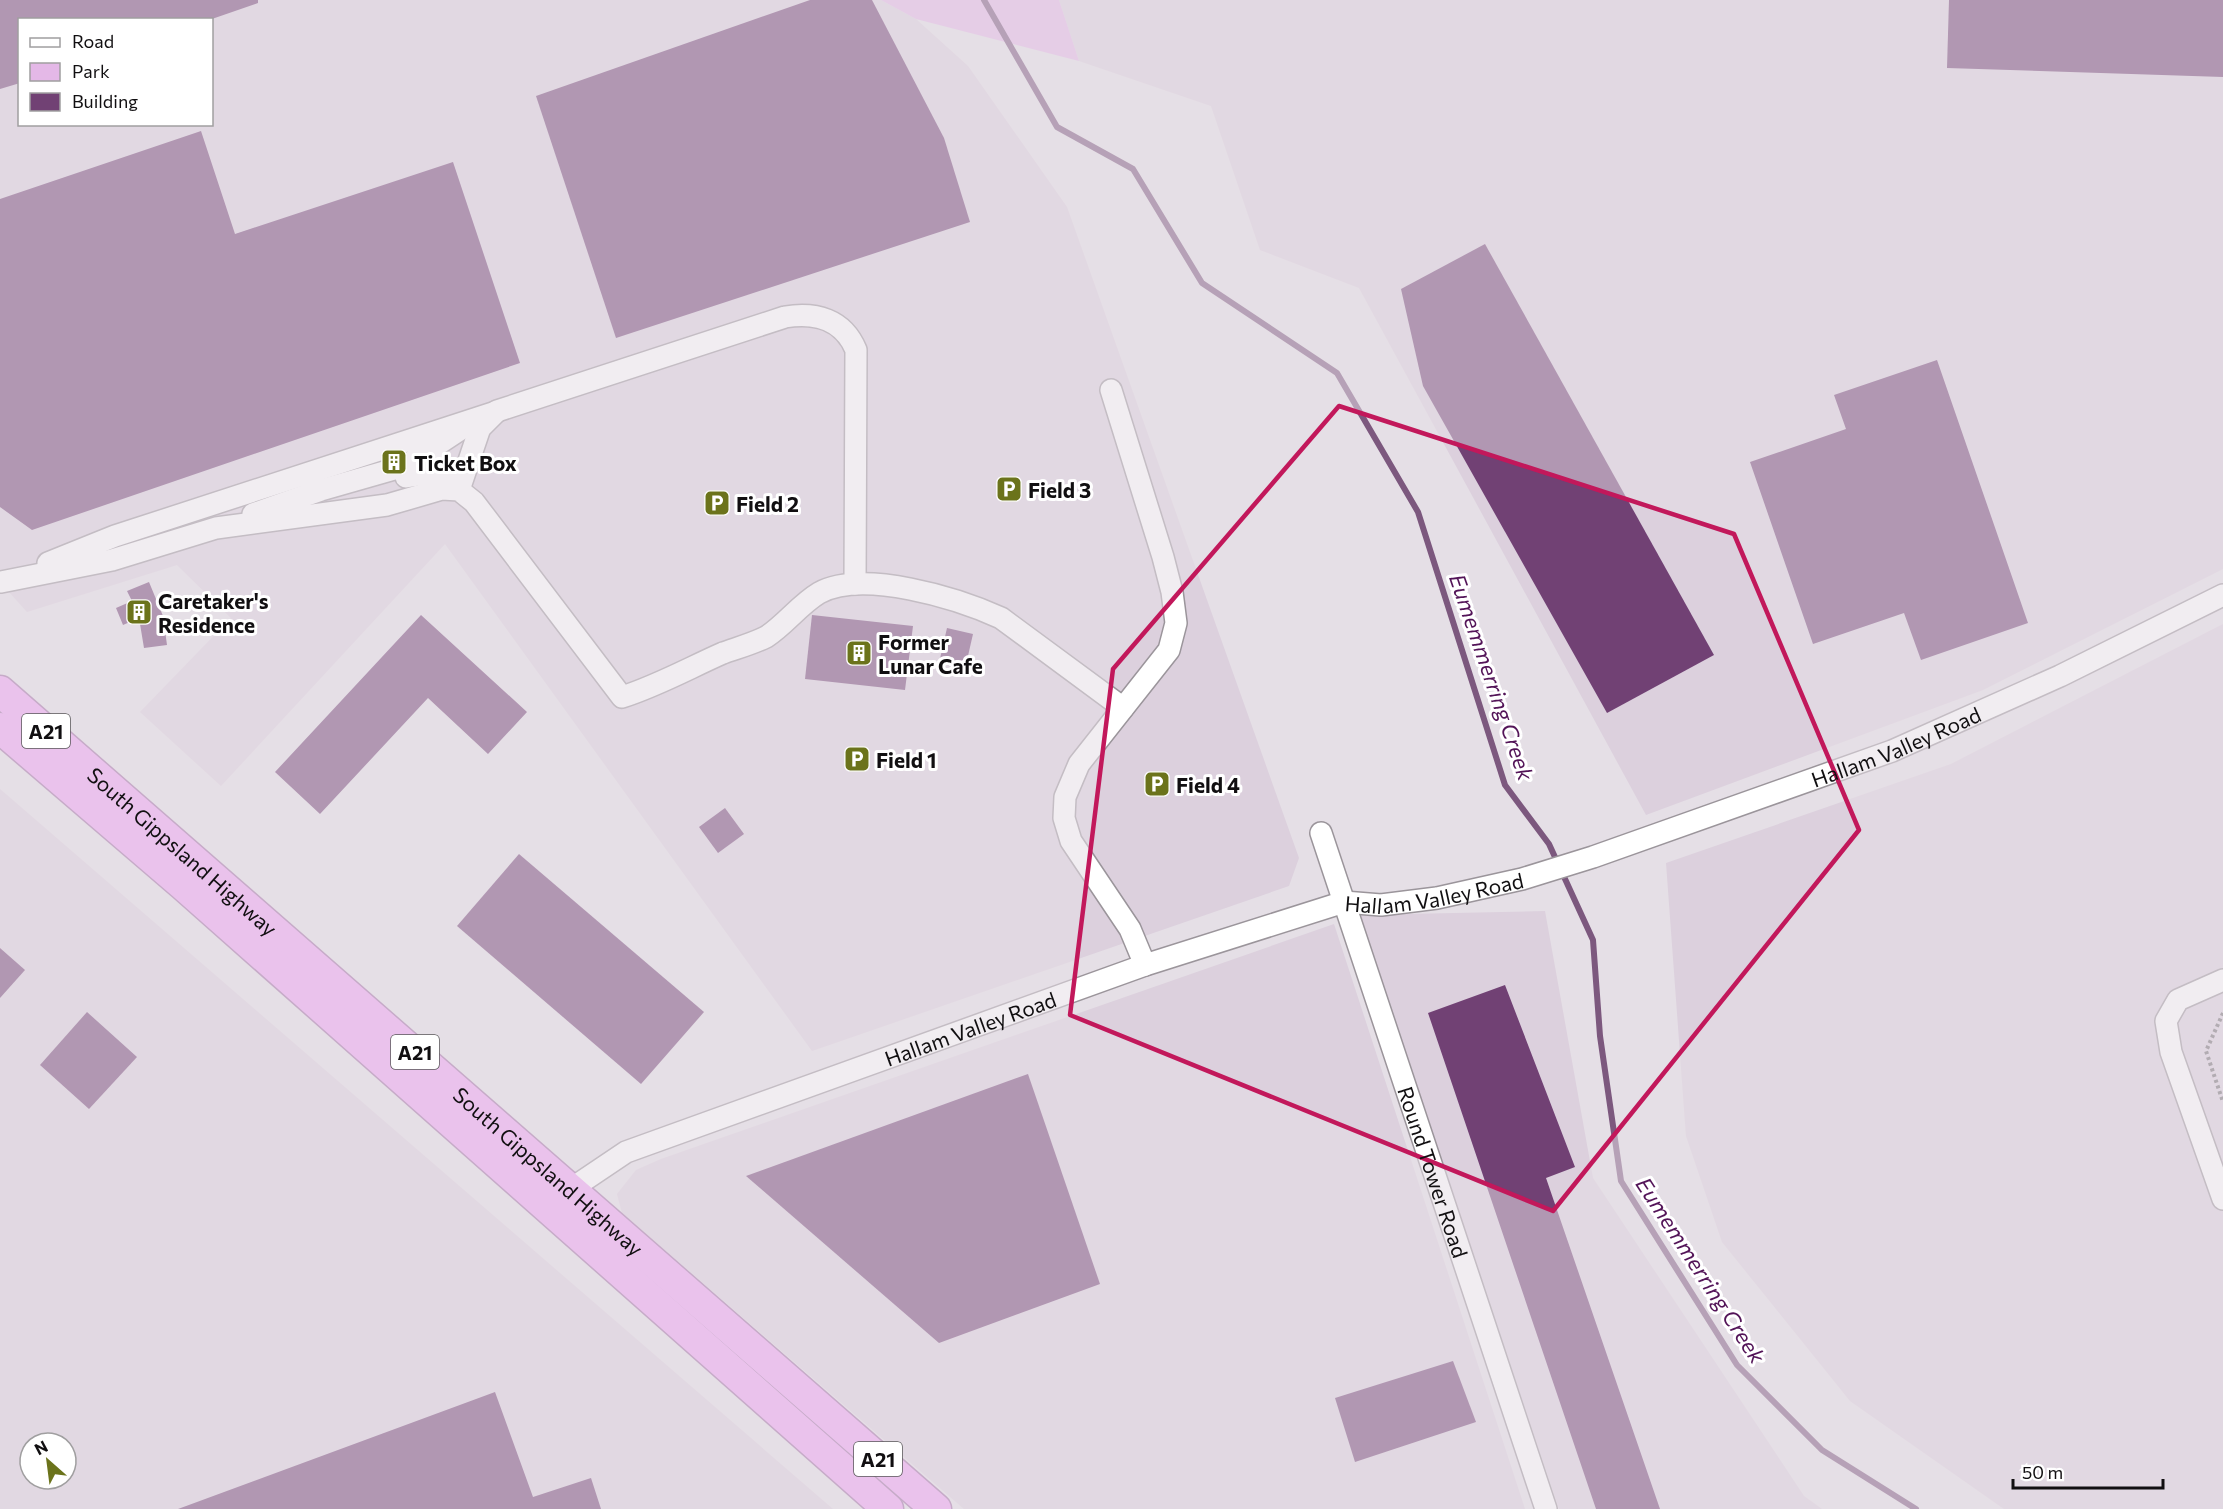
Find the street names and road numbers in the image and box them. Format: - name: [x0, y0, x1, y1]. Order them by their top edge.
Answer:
- street label: Hallam Valley Road: [1808, 701, 1984, 791]
- road number: A21: [22, 714, 70, 748]
- street label: South Gippsland Highway: [83, 761, 283, 941]
- street label: Hallam Valley Road: [1344, 867, 1526, 918]
- street label: Hallam Valley Road: [881, 986, 1059, 1070]
- road number: A21: [391, 1035, 439, 1069]
- street label: South Gippsland Highway: [449, 1081, 649, 1260]
- street label: Round Tower Road: [1394, 1083, 1474, 1261]
- road number: A21: [854, 1442, 902, 1476]

